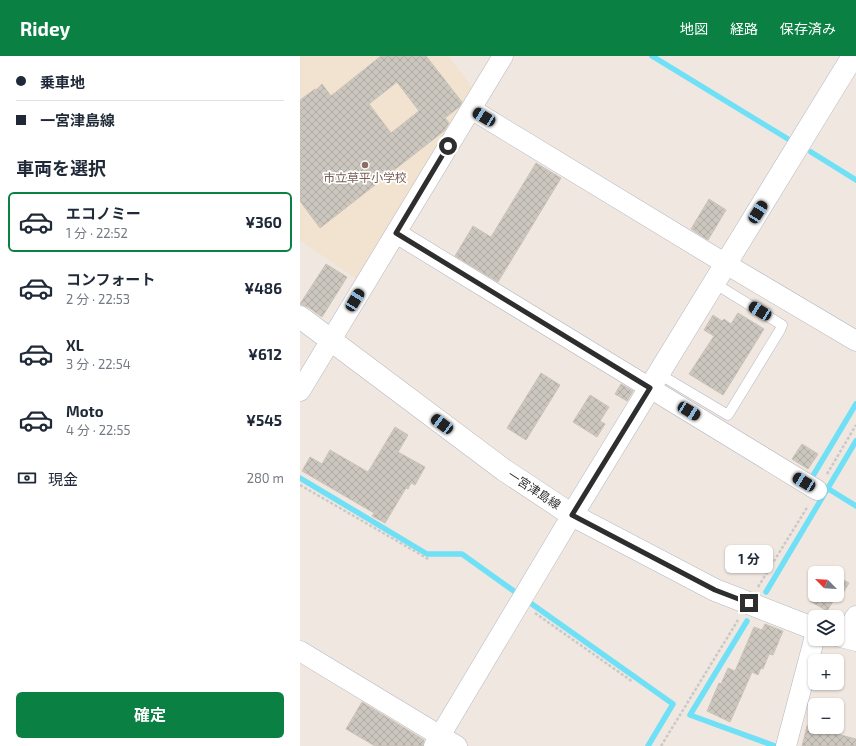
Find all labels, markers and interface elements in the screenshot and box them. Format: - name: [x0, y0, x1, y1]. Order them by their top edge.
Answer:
- text: Ridey: [20, 17, 70, 40]
- text: 地図: [680, 20, 708, 37]
- text: 経路: [730, 20, 758, 37]
- text: 保存済み: [780, 20, 836, 37]
- text: 乗車地: [40, 73, 85, 91]
- car: [471, 106, 497, 128]
- text: 一宮津島線: [40, 111, 115, 129]
- route start: [439, 137, 457, 155]
- text: 車両を選択: [16, 157, 106, 179]
- marker: 市立草平小学校: [360, 160, 370, 170]
- place label: 市立草平小学校: [323, 170, 407, 184]
- car: [747, 199, 769, 225]
- icon: car: [18, 204, 54, 240]
- text: エコノミー: [66, 204, 141, 222]
- text: ¥360: [245, 213, 282, 231]
- text: 1 分 · 22:52: [66, 225, 128, 241]
- icon: car: [18, 270, 54, 306]
- text: コンフォート: [66, 270, 156, 288]
- text: ¥486: [244, 279, 282, 297]
- car: [344, 287, 366, 313]
- text: 2 分 · 22:53: [66, 291, 130, 307]
- car: [747, 300, 773, 322]
- icon: car: [18, 336, 54, 372]
- text: XL: [66, 336, 84, 354]
- text: ¥612: [248, 345, 282, 363]
- text: 3 分 · 22:54: [66, 356, 131, 372]
- car: [676, 400, 702, 422]
- icon: car: [18, 402, 54, 438]
- text: Moto: [66, 402, 104, 420]
- text: ¥545: [246, 411, 282, 429]
- car: [429, 412, 455, 436]
- text: 4 分 · 22:55: [66, 422, 130, 438]
- icon: cash: [16, 467, 38, 489]
- street label: 一宮津島線: [506, 467, 564, 511]
- text: 現金: [48, 470, 78, 488]
- text: 280 m: [247, 470, 284, 486]
- car: [791, 471, 817, 493]
- callout: 1 分: [725, 545, 773, 573]
- text: 1 分: [738, 551, 760, 567]
- north arrow: [808, 566, 844, 602]
- map controls: [808, 566, 844, 734]
- route end: [740, 594, 758, 612]
- button: layers: [808, 610, 844, 646]
- button: +: [808, 654, 844, 690]
- button: 確定: [16, 692, 284, 738]
- button: −: [808, 698, 844, 734]

